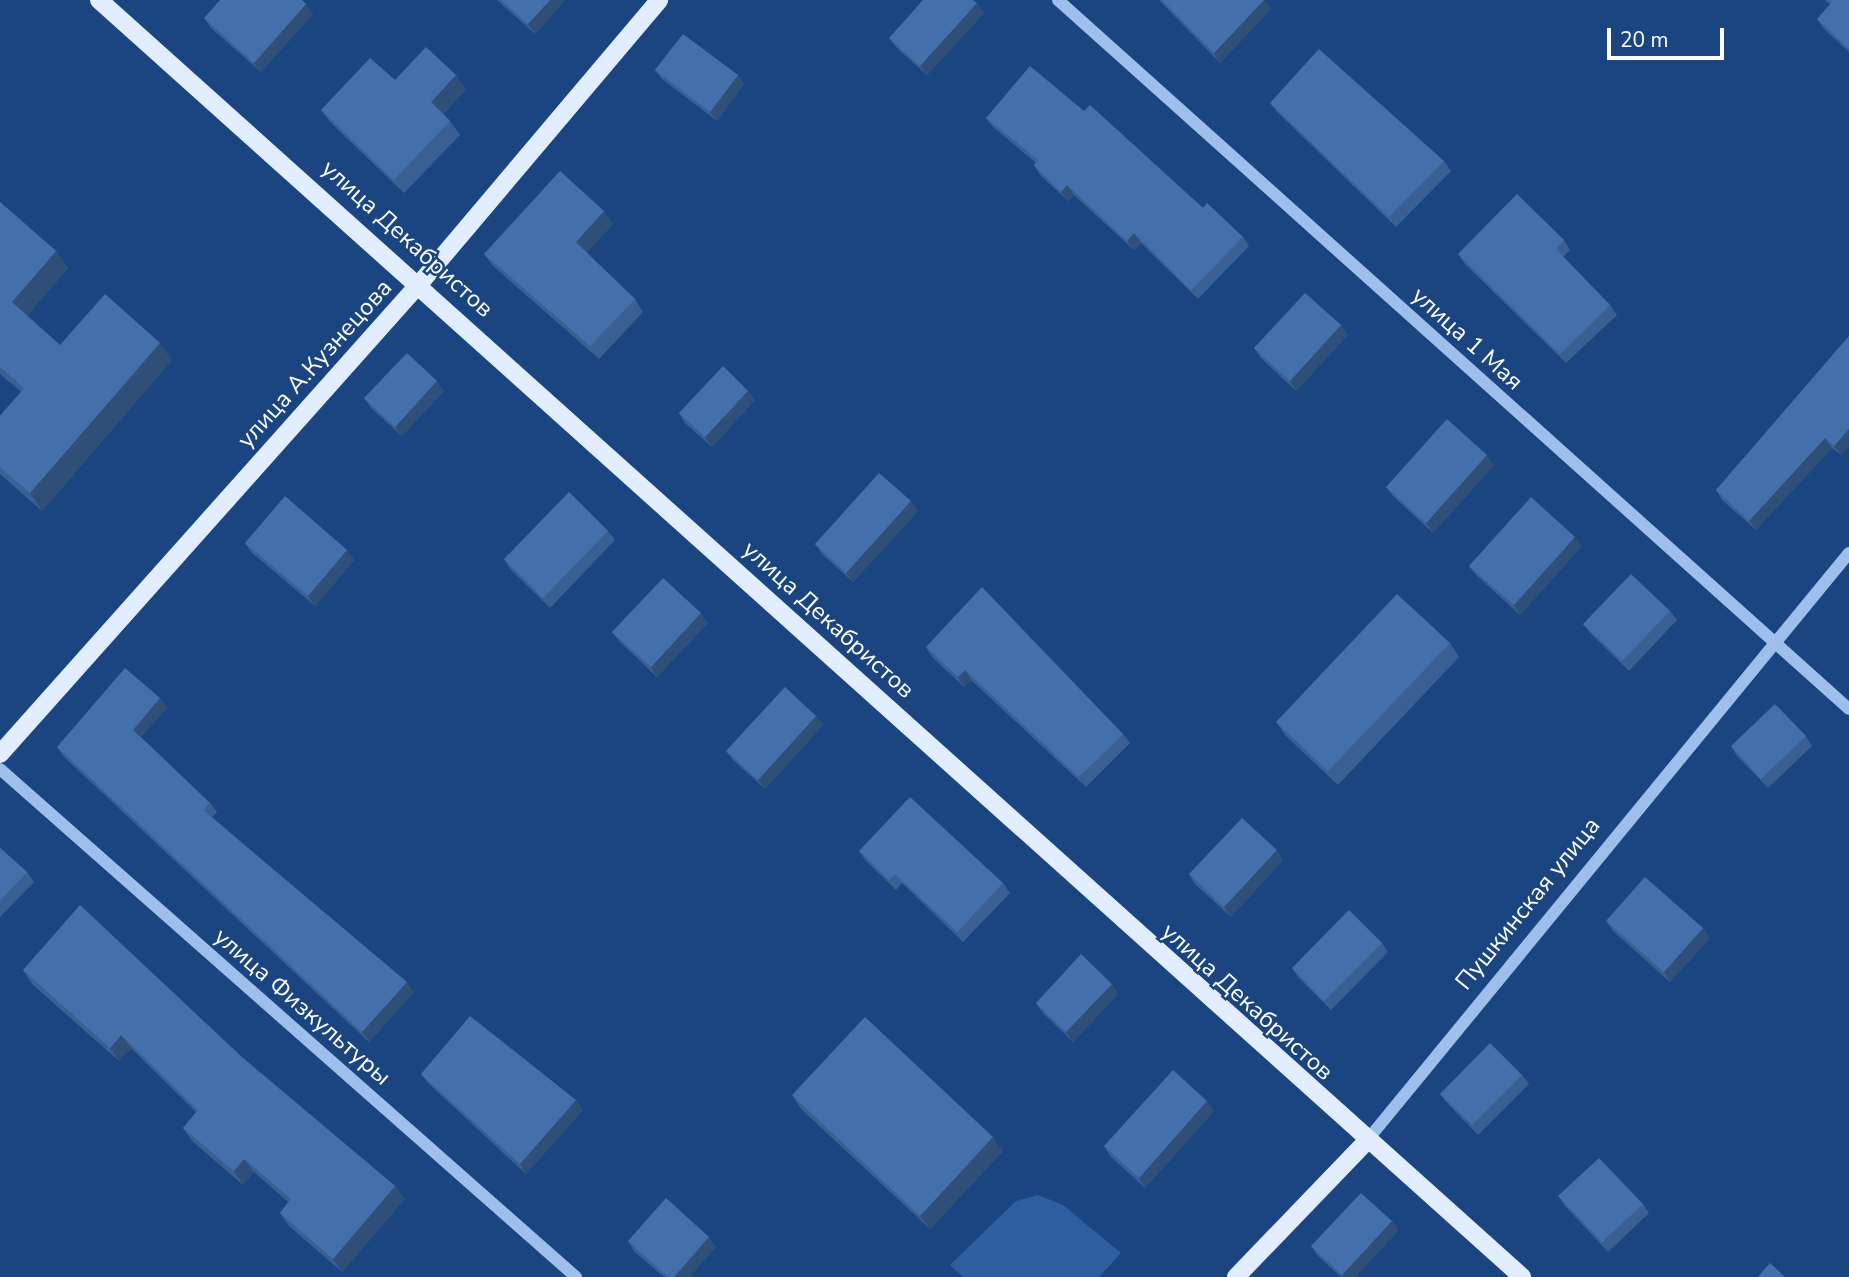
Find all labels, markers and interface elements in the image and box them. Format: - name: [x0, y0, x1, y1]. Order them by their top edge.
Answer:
- scale bar: [1611, 14, 1728, 58]
- text: 20 m: [1620, 26, 1669, 54]
- street label: улица Декабристов: [315, 154, 499, 324]
- street label: улица А.Кузнецова: [232, 274, 398, 454]
- street label: улица 1 Мая: [1405, 281, 1529, 397]
- street label: улица Декабристов: [736, 535, 920, 705]
- street label: Пушкинская улица: [1450, 812, 1606, 996]
- street label: улица Декабристов: [1155, 917, 1339, 1087]
- street label: улица Физкультуры: [208, 922, 396, 1092]

